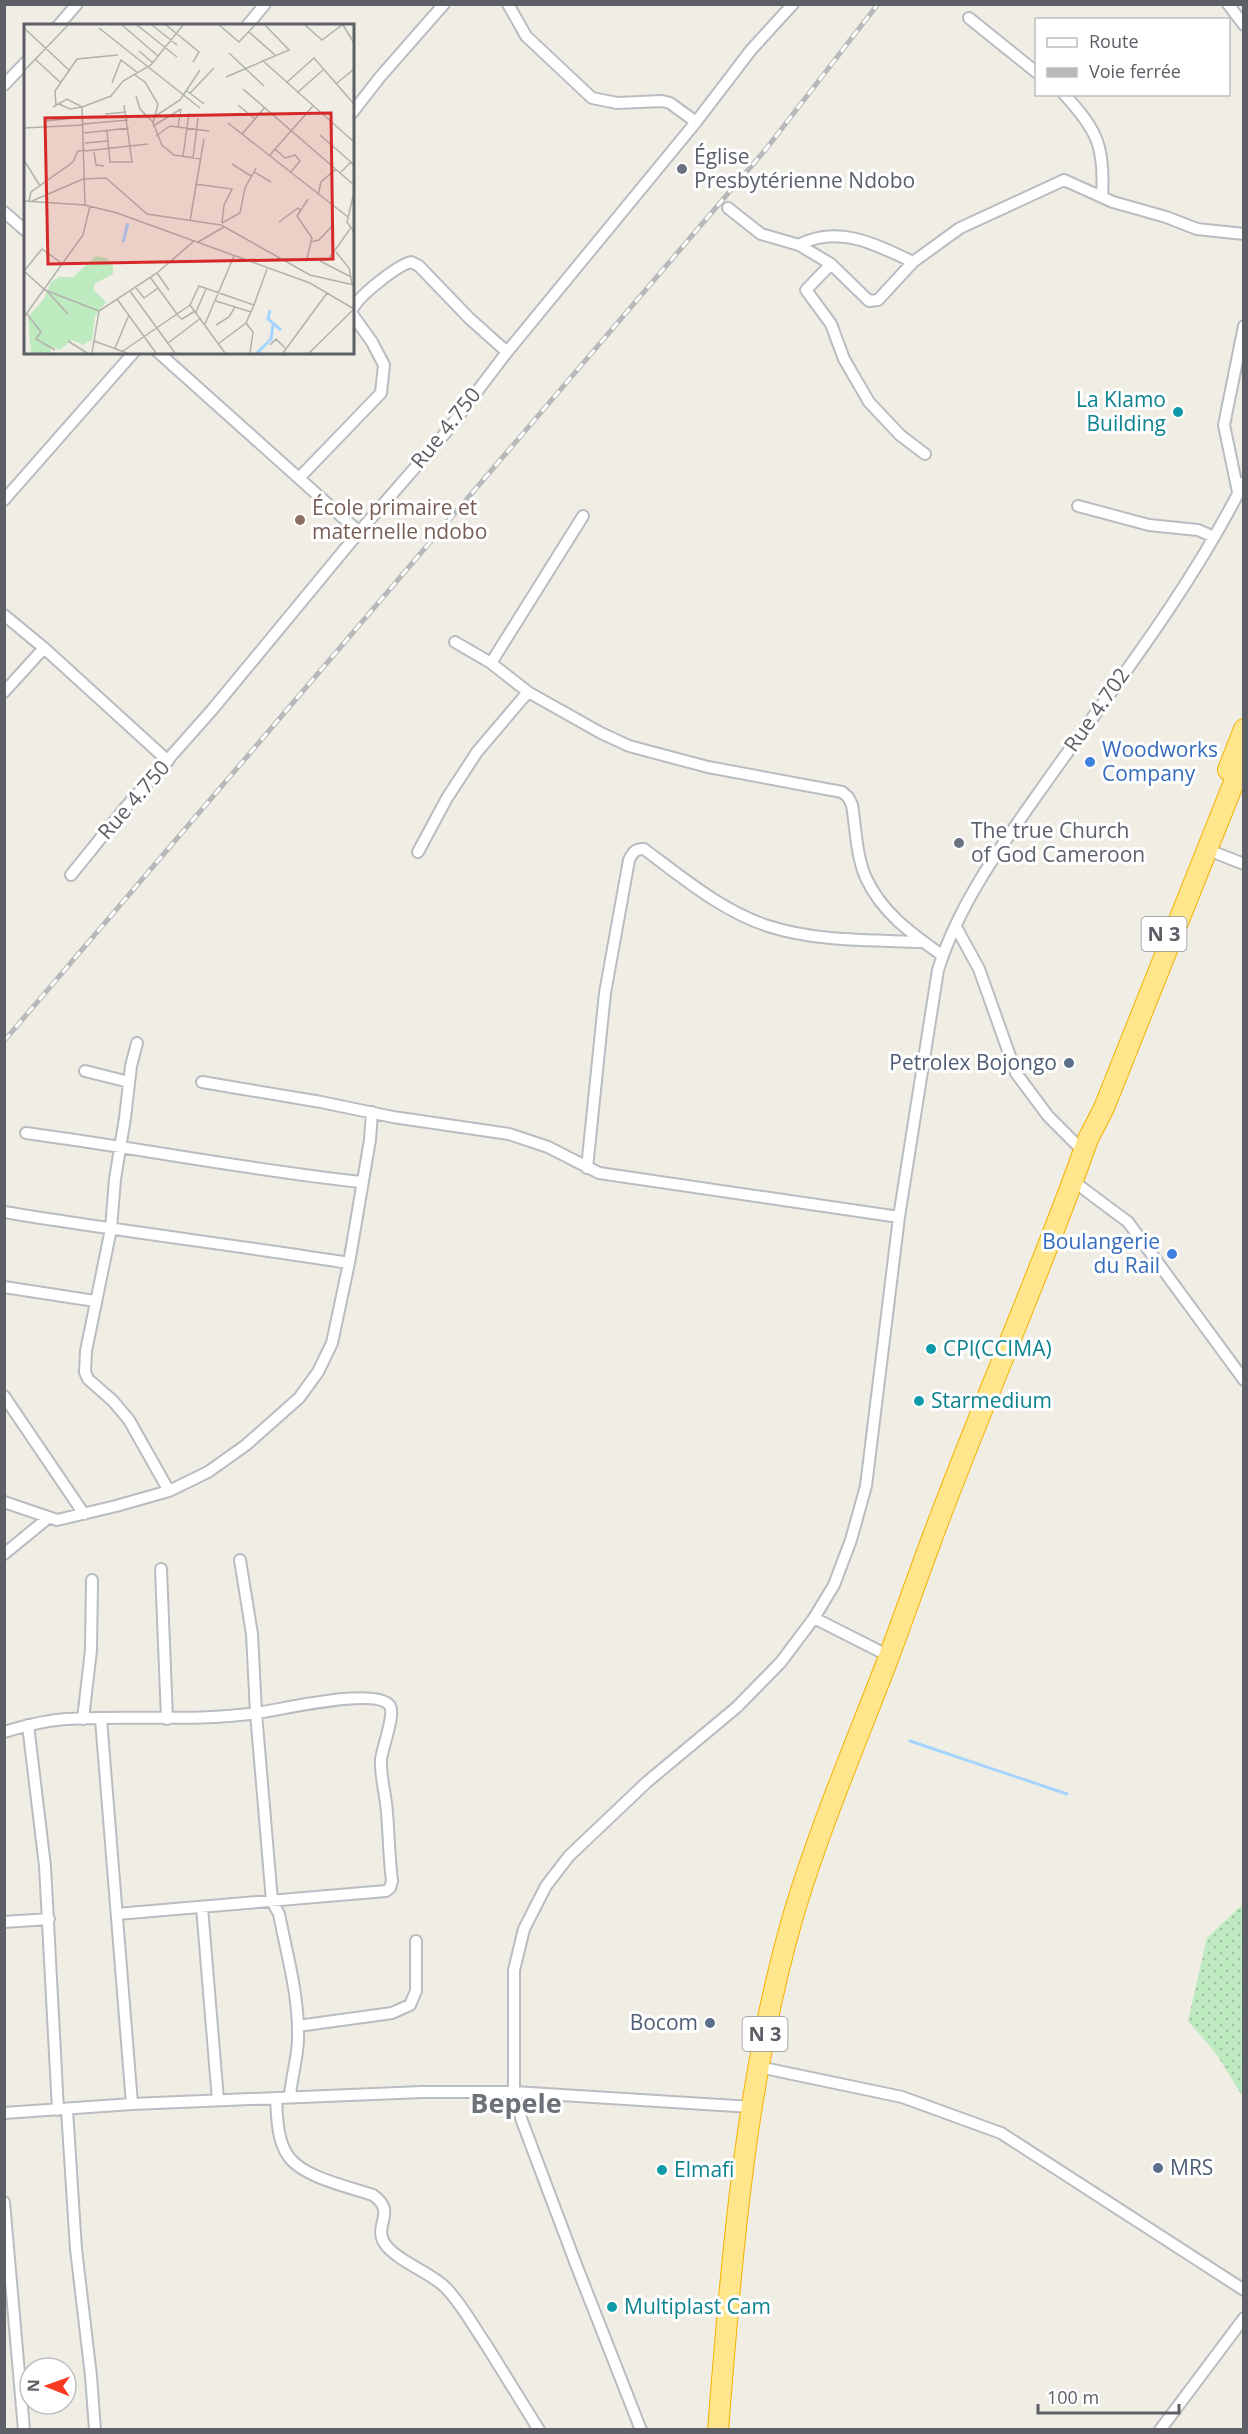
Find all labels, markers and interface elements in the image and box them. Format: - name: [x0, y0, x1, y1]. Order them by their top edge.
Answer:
- legend: [1035, 18, 1230, 96]
- inset map: [24, 24, 354, 354]
- text: Route: [1089, 29, 1139, 53]
- text: Voie ferrée: [1089, 59, 1181, 83]
- place label: Église Presbytérienne Ndobo: [694, 142, 915, 194]
- marker: Église Presbytérienne Ndobo: [675, 162, 689, 176]
- street label: Rue 4.750: [404, 381, 487, 474]
- place label: La Klamo Building: [1076, 385, 1166, 437]
- marker: La Klamo Building: [1171, 405, 1185, 419]
- place label: École primaire et maternelle ndobo: [312, 493, 487, 545]
- marker: École primaire et maternelle ndobo: [293, 513, 307, 527]
- street label: Rue 4.702: [1057, 662, 1135, 757]
- place label: Woodworks Company: [1102, 735, 1218, 787]
- street label: Rue 4.750: [91, 754, 176, 845]
- marker: Woodworks Company: [1083, 755, 1097, 769]
- place label: The true Church of God Cameroon: [971, 816, 1145, 868]
- marker: The true Church of God Cameroon: [952, 836, 966, 850]
- road number: N 3: [1142, 917, 1186, 951]
- place label: Petrolex Bojongo: [889, 1048, 1057, 1076]
- marker: Petrolex Bojongo: [1062, 1056, 1076, 1070]
- place label: Boulangerie du Rail: [1042, 1227, 1160, 1279]
- marker: Boulangerie du Rail: [1165, 1247, 1179, 1261]
- place label: CPI(CCIMA): [943, 1334, 1052, 1362]
- marker: CPI(CCIMA): [924, 1342, 938, 1356]
- place label: Starmedium: [931, 1386, 1052, 1414]
- marker: Starmedium: [912, 1394, 926, 1408]
- place label: Bocom: [630, 2008, 698, 2036]
- marker: Bocom: [703, 2016, 717, 2030]
- road number: N 3: [742, 2017, 788, 2051]
- district label: Bepele: [470, 2084, 562, 2121]
- place label: MRS: [1170, 2153, 1213, 2181]
- place label: Elmafi: [674, 2155, 734, 2183]
- marker: MRS: [1151, 2161, 1165, 2175]
- marker: Elmafi: [655, 2163, 669, 2177]
- place label: Multiplast Cam: [624, 2292, 771, 2320]
- marker: Multiplast Cam: [605, 2300, 619, 2314]
- north arrow: [18, 2356, 78, 2416]
- scale bar: [1038, 2377, 1179, 2415]
- text: N: [22, 2379, 44, 2392]
- text: 100 m: [1047, 2385, 1099, 2409]

